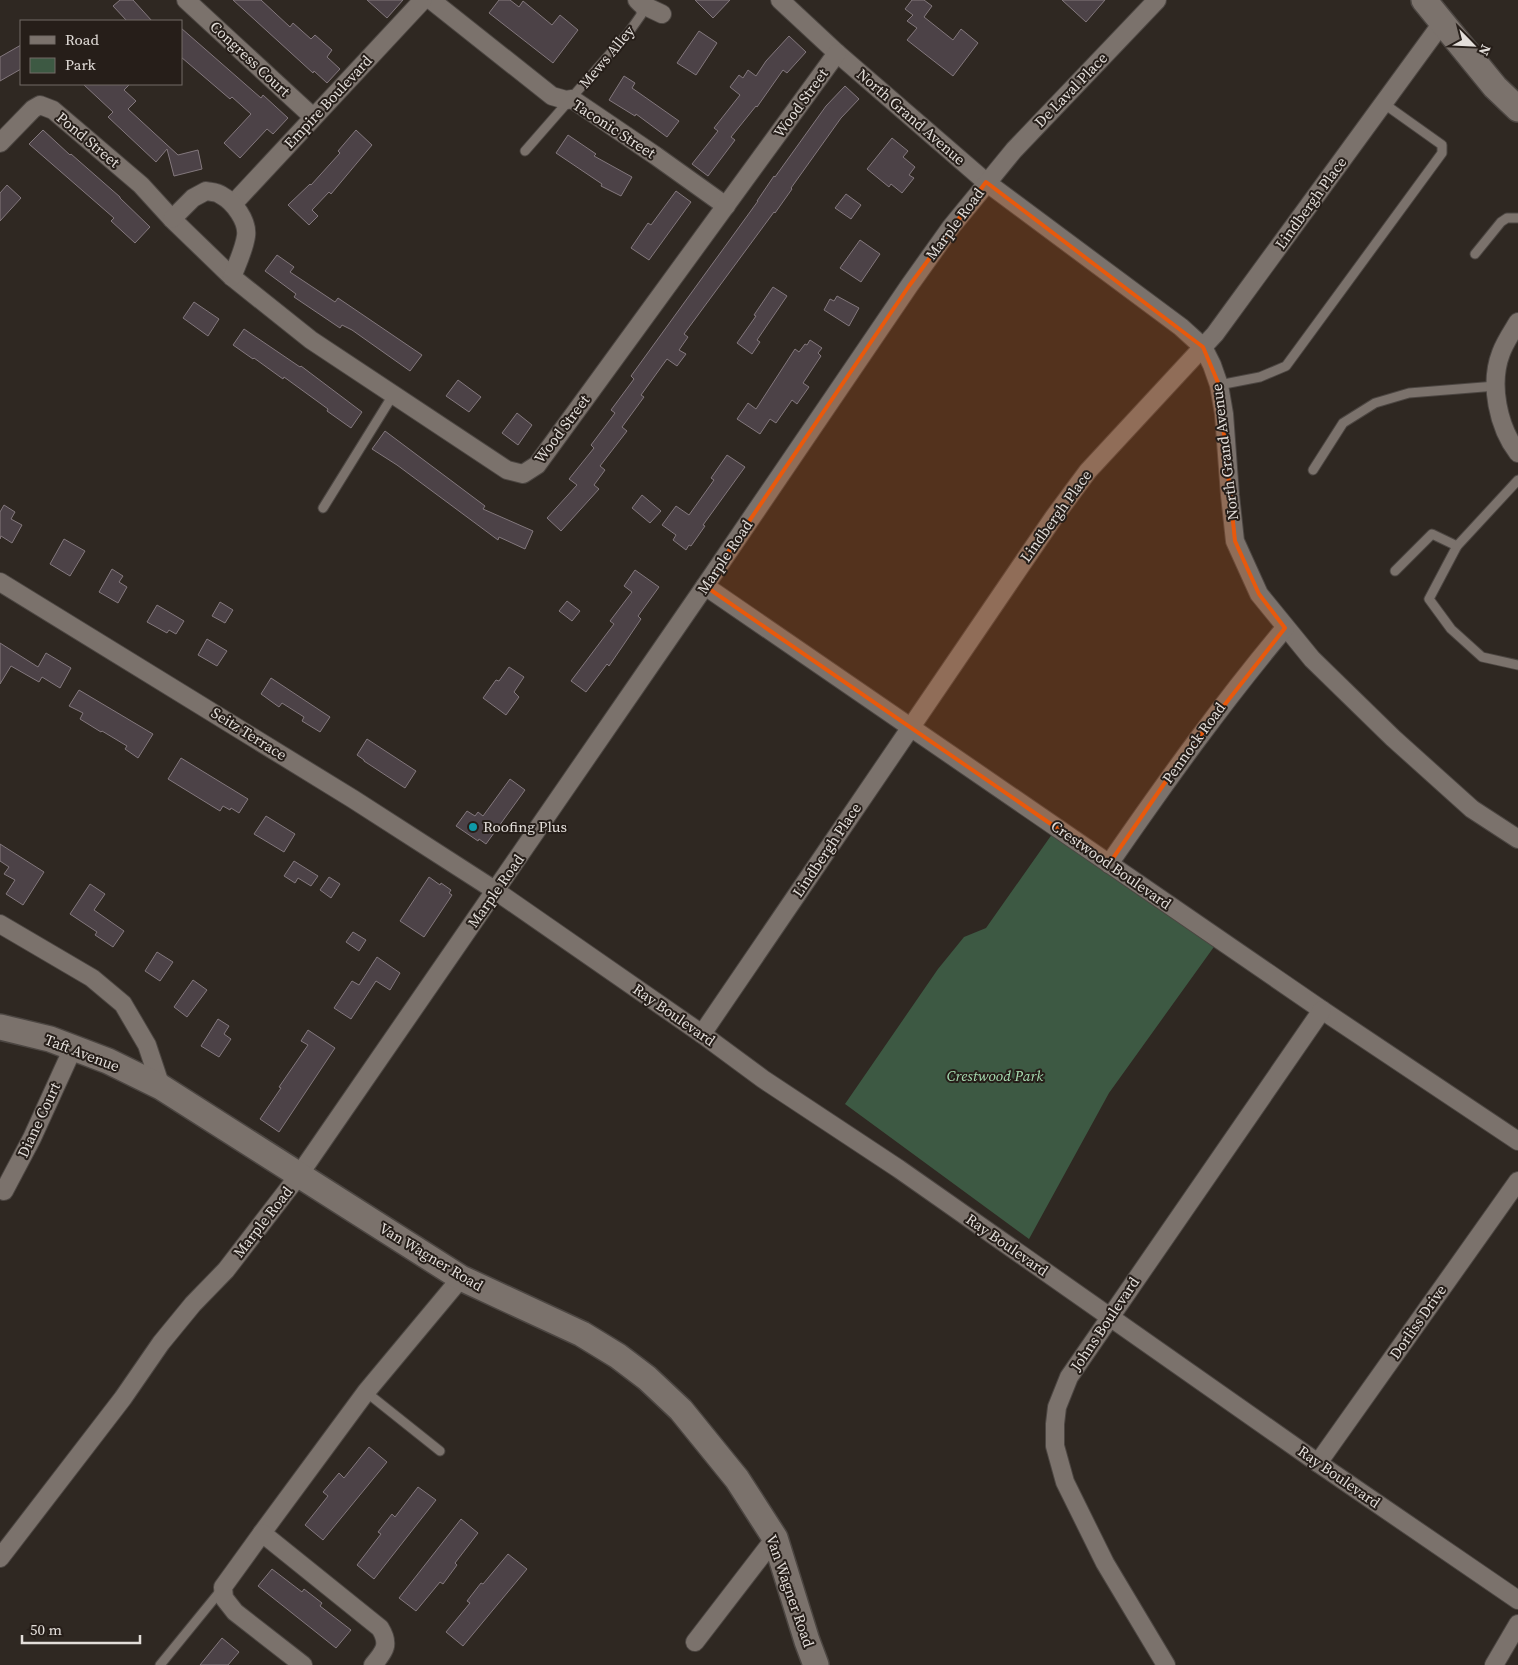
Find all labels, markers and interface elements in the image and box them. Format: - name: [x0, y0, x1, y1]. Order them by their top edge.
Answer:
- street label: Congress Court: [206, 16, 295, 101]
- legend: [20, 20, 182, 85]
- north arrow: [1448, 20, 1498, 70]
- street label: Mews Alley: [574, 21, 639, 93]
- text: Road: [65, 29, 99, 50]
- text: N: [1474, 42, 1496, 59]
- street label: De Laval Place: [1029, 47, 1112, 132]
- street label: Empire Boulevard: [279, 50, 377, 153]
- text: Park: [65, 54, 97, 75]
- street label: Wood Street: [768, 64, 833, 141]
- street label: North Grand Avenue: [853, 64, 970, 170]
- street label: Taconic Street: [569, 94, 660, 163]
- street label: Pond Street: [52, 107, 125, 172]
- street label: Lindbergh Place: [1270, 152, 1351, 253]
- street label: Marple Road: [921, 183, 989, 264]
- street label: North Grand Avenue: [1206, 382, 1243, 522]
- street label: Wood Street: [529, 390, 594, 467]
- street label: Lindbergh Place: [1015, 465, 1096, 566]
- street label: Marple Road: [692, 515, 757, 598]
- street label: Pennock Road: [1157, 698, 1230, 787]
- street label: Seitz Terrace: [207, 702, 291, 765]
- street label: Lindbergh Place: [787, 798, 866, 901]
- street label: Crestwood Boulevard: [1047, 815, 1176, 914]
- place label: Roofing Plus: [483, 816, 567, 837]
- marker: Roofing Plus: [467, 821, 479, 833]
- street label: Marple Road: [463, 849, 529, 932]
- street label: Ray Boulevard: [629, 978, 720, 1051]
- street label: Taft Avenue: [42, 1029, 123, 1077]
- park label: Crestwood Park: [947, 1065, 1044, 1086]
- street label: Diane Court: [12, 1079, 65, 1161]
- street label: Marple Road: [228, 1181, 297, 1262]
- street label: Ray Boulevard: [962, 1208, 1053, 1281]
- street label: Van Wagner Road: [375, 1217, 488, 1296]
- street label: Johns Boulevard: [1065, 1272, 1144, 1376]
- street label: Dorliss Drive: [1384, 1280, 1451, 1363]
- street label: Ray Boulevard: [1294, 1440, 1385, 1513]
- street label: Van Wagner Road: [761, 1532, 820, 1650]
- scale bar: [22, 1612, 140, 1644]
- text: 50 m: [30, 1619, 62, 1640]

